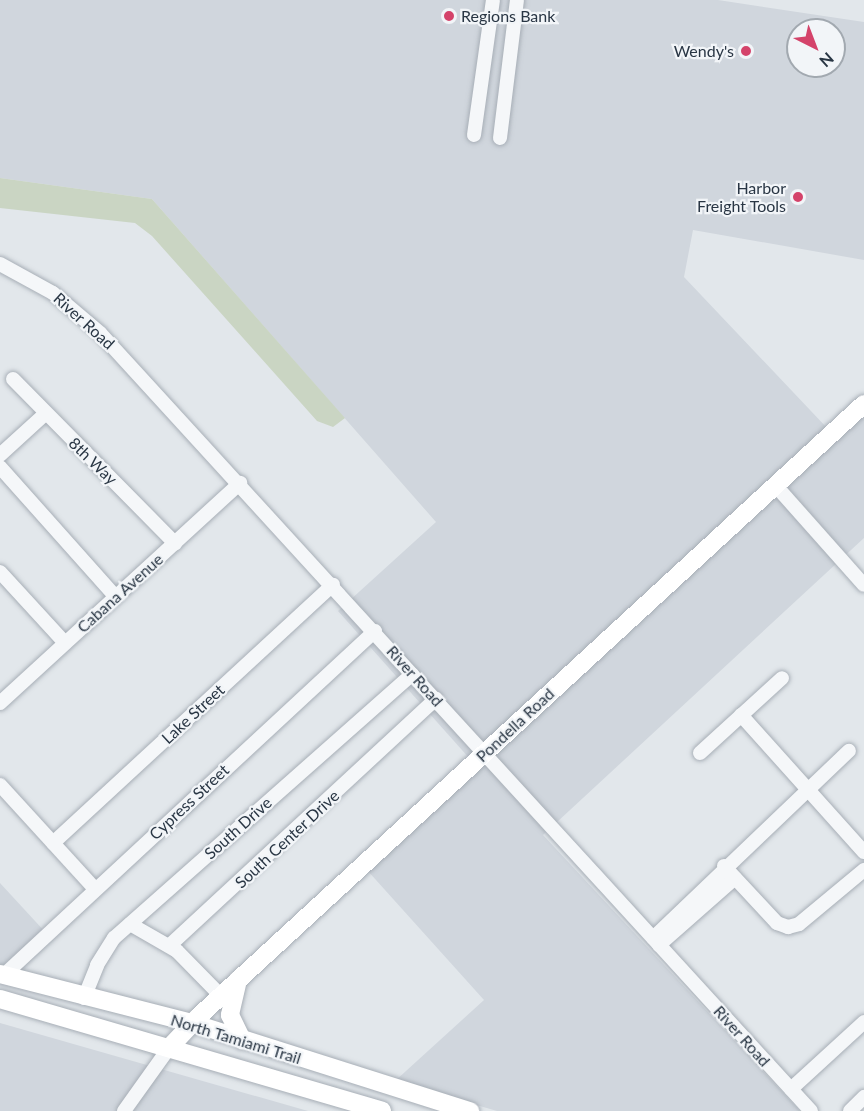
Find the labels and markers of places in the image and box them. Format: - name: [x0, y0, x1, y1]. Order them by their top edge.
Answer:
- place label: Regions Bank: [461, 6, 555, 26]
- marker: Regions Bank: [442, 9, 456, 23]
- place label: Wendy's: [674, 41, 734, 61]
- marker: Wendy's: [739, 44, 753, 58]
- place label: Harbor Freight Tools: [697, 178, 786, 216]
- marker: Harbor Freight Tools: [791, 190, 805, 204]

